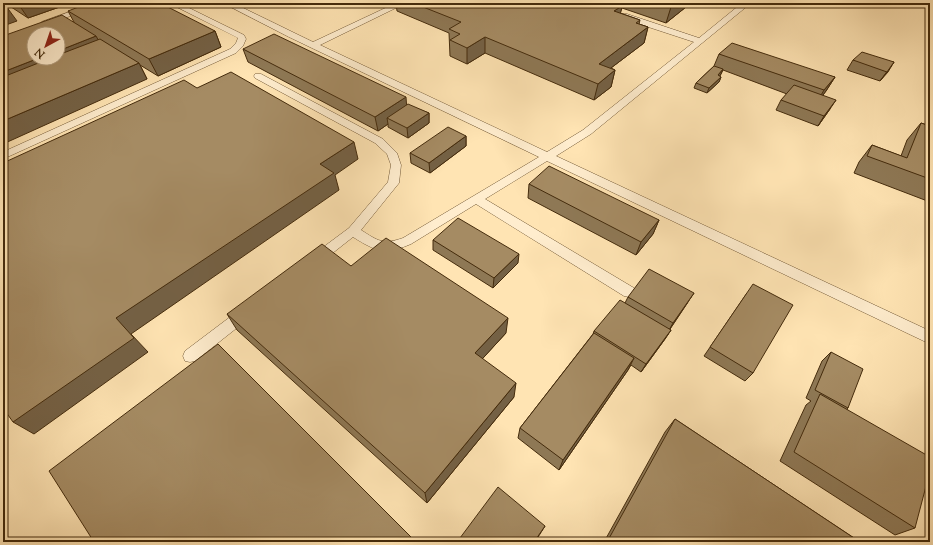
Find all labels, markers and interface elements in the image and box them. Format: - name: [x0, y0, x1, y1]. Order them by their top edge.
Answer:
- north arrow: [26, 26, 66, 66]
- text: N: [32, 44, 49, 62]

